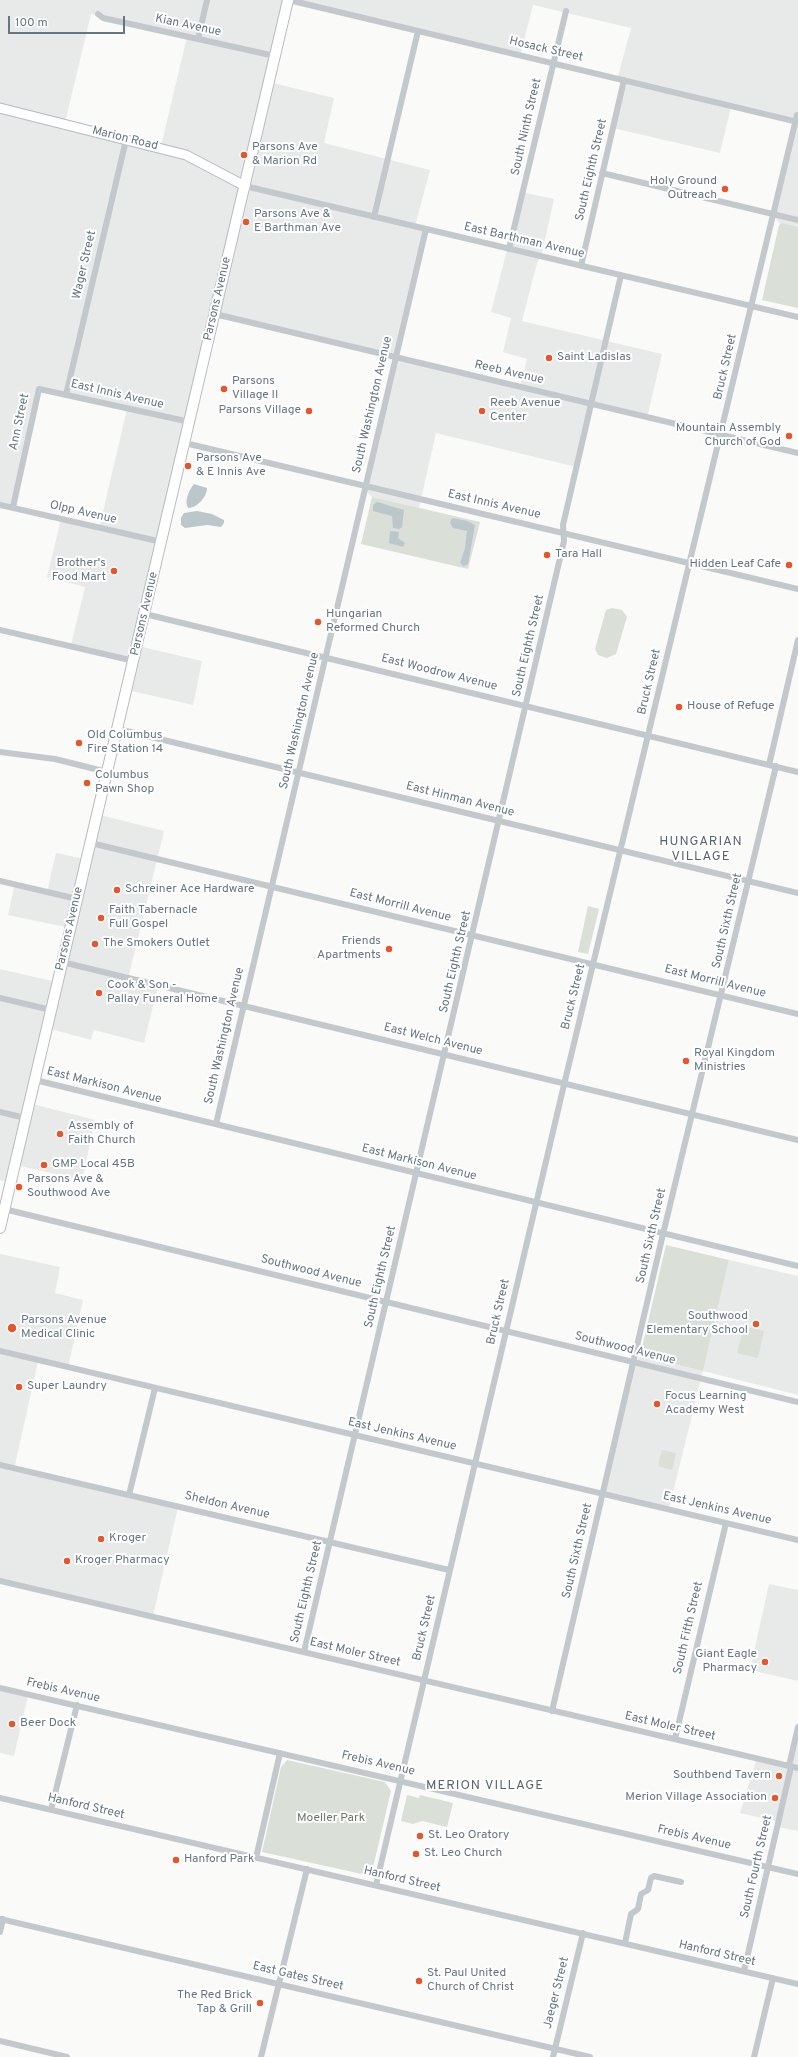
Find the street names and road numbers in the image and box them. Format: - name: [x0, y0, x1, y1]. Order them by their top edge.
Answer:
- street label: Kian Avenue: [154, 12, 222, 40]
- street label: Hosack Street: [508, 35, 584, 65]
- street label: South Ninth Street: [509, 77, 545, 177]
- street label: South Eighth Street: [573, 117, 611, 223]
- street label: Marion Road: [91, 124, 159, 154]
- street label: East Barthman Avenue: [462, 220, 586, 262]
- street label: Wager Street: [70, 229, 100, 301]
- street label: Parsons Avenue: [201, 256, 235, 342]
- street label: Bruck Street: [711, 333, 741, 401]
- street label: South Washington Avenue: [350, 335, 396, 475]
- street label: Reeb Avenue: [473, 358, 545, 388]
- street label: East Innis Avenue: [69, 377, 165, 413]
- street label: Ann Street: [7, 392, 33, 452]
- street label: East Innis Avenue: [446, 487, 542, 523]
- street label: Olpp Avenue: [48, 498, 118, 528]
- street label: Parsons Avenue: [128, 571, 162, 657]
- street label: South Eighth Street: [510, 593, 548, 699]
- street label: Bruck Street: [635, 648, 665, 716]
- street label: South Washington Avenue: [277, 651, 323, 791]
- street label: East Woodrow Avenue: [379, 652, 499, 694]
- street label: East Hinman Avenue: [404, 780, 516, 820]
- street label: South Sixth Street: [710, 872, 746, 970]
- street label: Parsons Avenue: [53, 886, 87, 972]
- street label: East Morrill Avenue: [348, 886, 452, 926]
- street label: South Eighth Street: [437, 909, 475, 1015]
- street label: East Morrill Avenue: [663, 962, 767, 1002]
- street label: Bruck Street: [559, 963, 589, 1031]
- street label: South Washington Avenue: [202, 966, 248, 1106]
- street label: East Welch Avenue: [382, 1021, 484, 1059]
- street label: East Markison Avenue: [45, 1065, 163, 1107]
- street label: East Markison Avenue: [360, 1142, 478, 1184]
- street label: South Sixth Street: [634, 1187, 670, 1285]
- street label: South Eighth Street: [362, 1224, 400, 1330]
- street label: Southwood Avenue: [259, 1253, 363, 1291]
- street label: Bruck Street: [484, 1278, 514, 1346]
- street label: Southwood Avenue: [573, 1330, 677, 1368]
- street label: East Jenkins Avenue: [346, 1416, 458, 1454]
- street label: Sheldon Avenue: [183, 1489, 271, 1523]
- street label: East Jenkins Avenue: [661, 1490, 773, 1528]
- street label: South Sixth Street: [560, 1502, 596, 1600]
- street label: South Eighth Street: [288, 1539, 326, 1645]
- street label: South Fifth Street: [671, 1580, 707, 1676]
- street label: Bruck Street: [410, 1594, 440, 1662]
- street label: East Moler Street: [308, 1636, 402, 1670]
- street label: Frebis Avenue: [25, 1676, 101, 1706]
- street label: East Moler Street: [623, 1710, 717, 1744]
- street label: Frebis Avenue: [340, 1749, 416, 1779]
- street label: Hanford Street: [46, 1791, 126, 1823]
- street label: South Fourth Street: [738, 1814, 776, 1920]
- street label: Frebis Avenue: [656, 1823, 732, 1853]
- street label: Hanford Street: [362, 1864, 442, 1896]
- street label: Hanford Street: [677, 1938, 757, 1970]
- street label: Jaeger Street: [541, 1956, 573, 2030]
- street label: East Gates Street: [251, 1960, 345, 1994]

